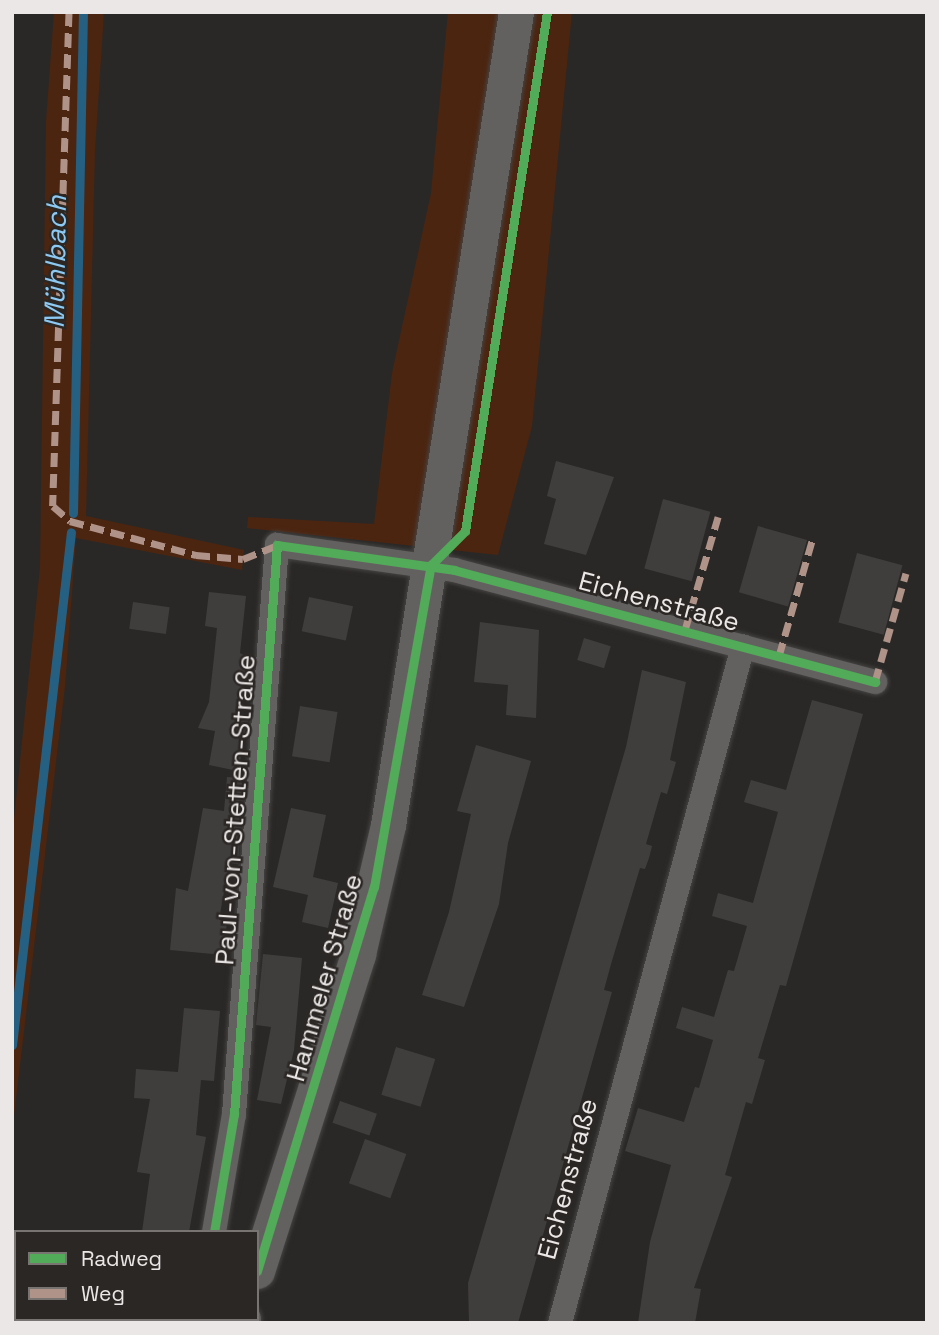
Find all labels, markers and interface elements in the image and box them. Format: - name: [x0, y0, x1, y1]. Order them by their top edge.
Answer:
- water label: Mühlbach: [37, 195, 73, 329]
- street label: Eichenstraße: [575, 566, 743, 638]
- street label: Paul-von-Stetten-Straße: [210, 654, 262, 966]
- street label: Hammeler Straße: [280, 871, 370, 1085]
- street label: Eichenstraße: [532, 1095, 604, 1263]
- legend: [14, 1230, 259, 1321]
- text: Radweg: [81, 1245, 162, 1272]
- text: Weg: [81, 1280, 125, 1307]

